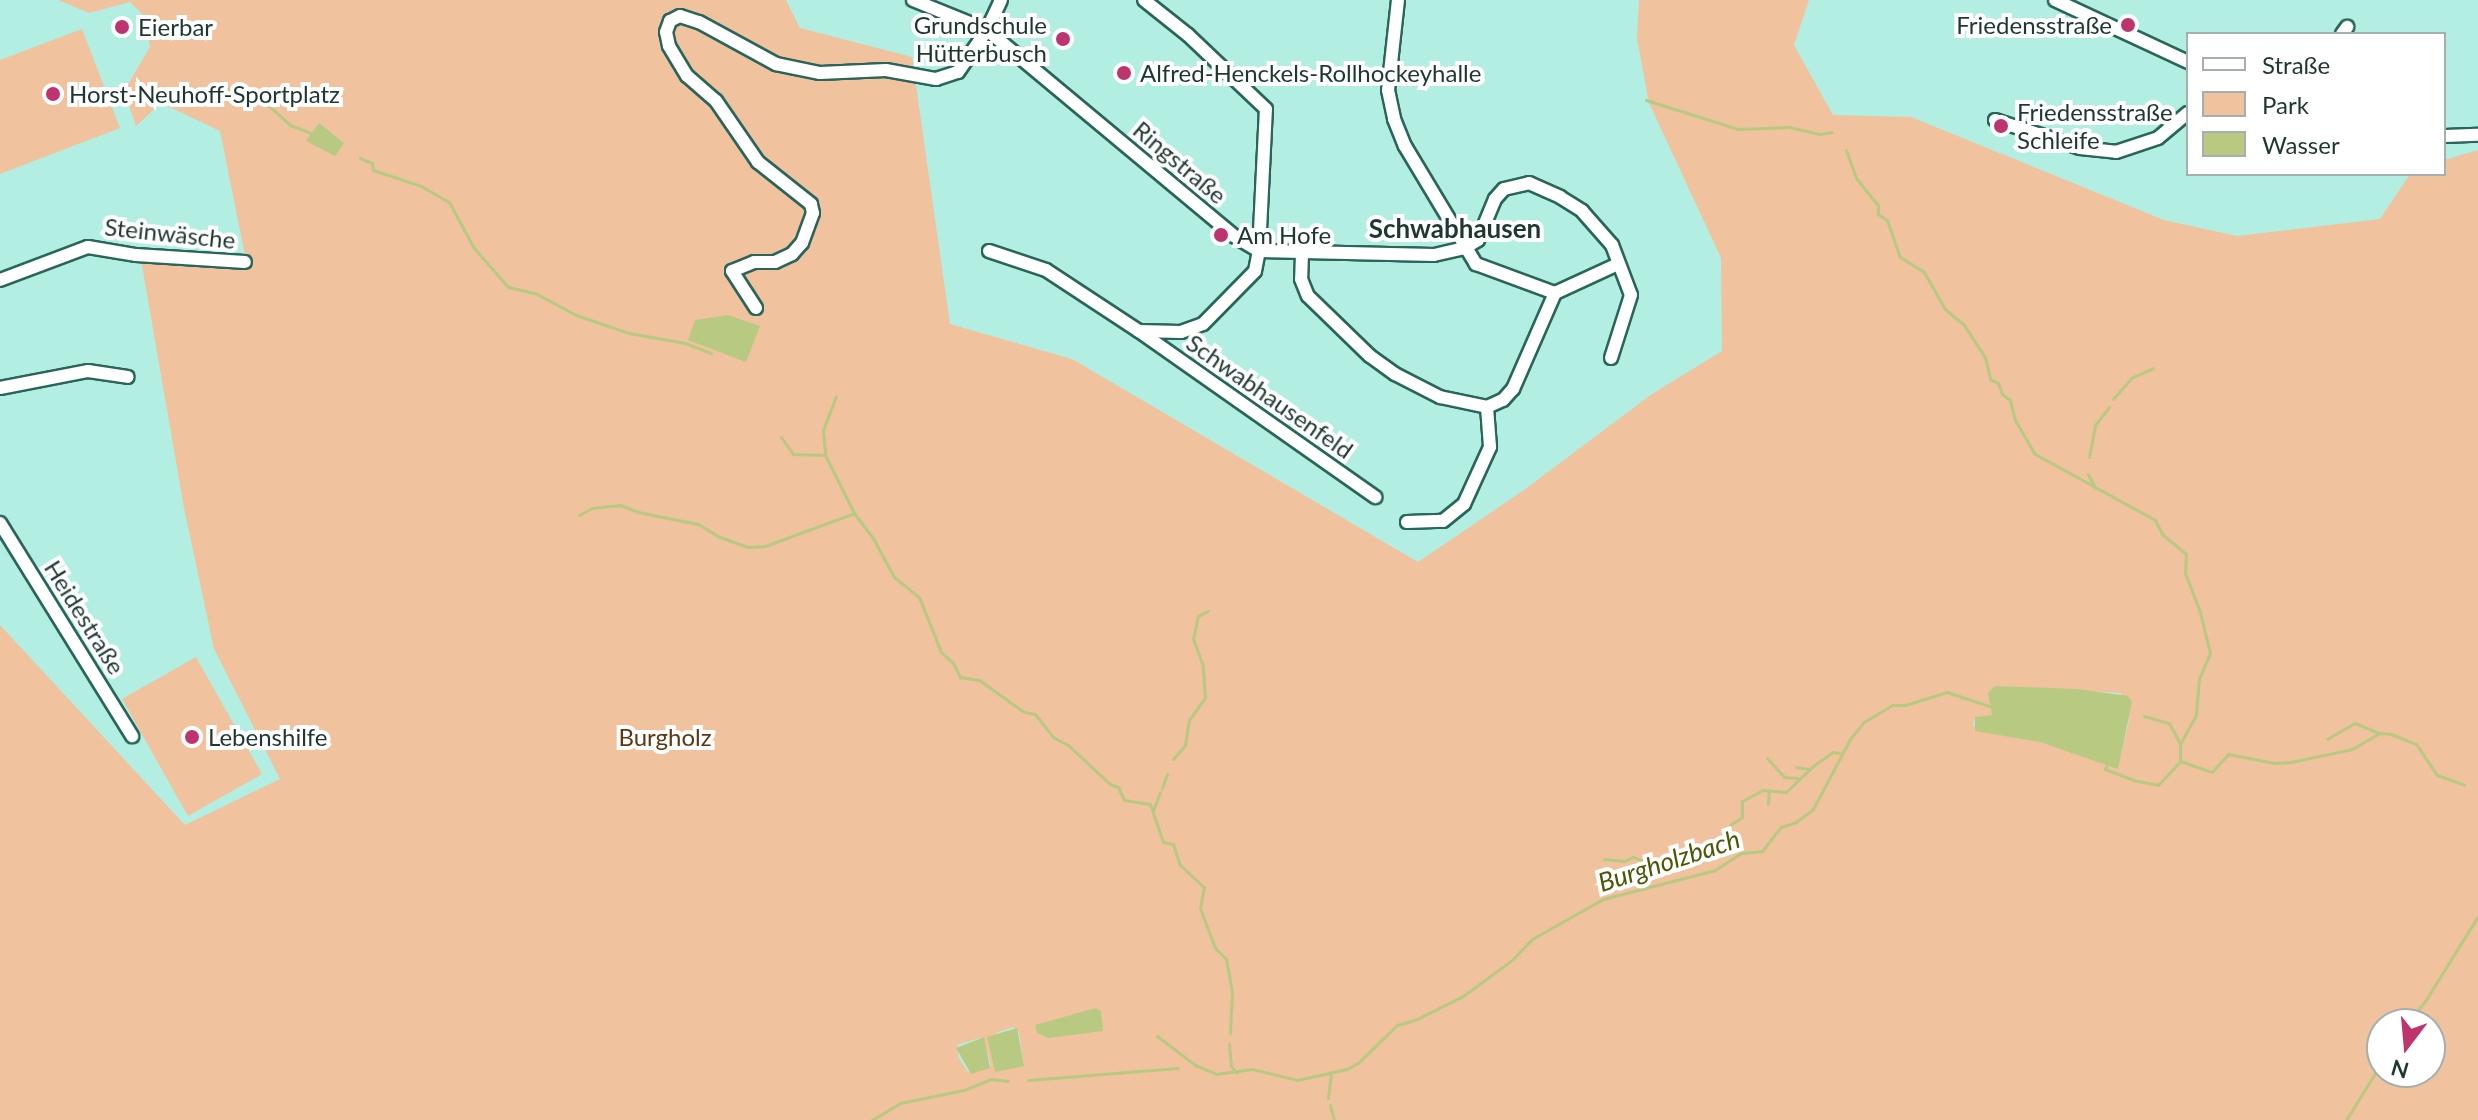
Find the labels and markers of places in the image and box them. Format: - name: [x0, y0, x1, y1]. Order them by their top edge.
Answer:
- place label: Grundschule Hütterbusch: [914, 11, 1047, 67]
- place label: Friedensstraße: [1956, 11, 2112, 39]
- place label: Eierbar: [138, 13, 213, 41]
- marker: Friedensstraße: [2119, 16, 2137, 34]
- marker: Eierbar: [113, 18, 131, 36]
- marker: Grundschule Hütterbusch: [1054, 30, 1072, 48]
- place label: Alfred-Henckels-Rollhockeyhalle: [1140, 59, 1481, 87]
- marker: Alfred-Henckels-Rollhockeyhalle: [1115, 64, 1133, 82]
- place label: Horst-Neuhoff-Sportplatz: [69, 80, 340, 108]
- marker: Horst-Neuhoff-Sportplatz: [44, 85, 62, 103]
- place label: Friedensstraße Schleife: [2017, 98, 2173, 154]
- marker: Friedensstraße Schleife: [1992, 117, 2010, 135]
- place label: Am Hofe: [1237, 221, 1331, 249]
- marker: Am Hofe: [1212, 226, 1230, 244]
- place label: Lebenshilfe: [208, 723, 328, 751]
- marker: Lebenshilfe: [183, 728, 201, 746]

